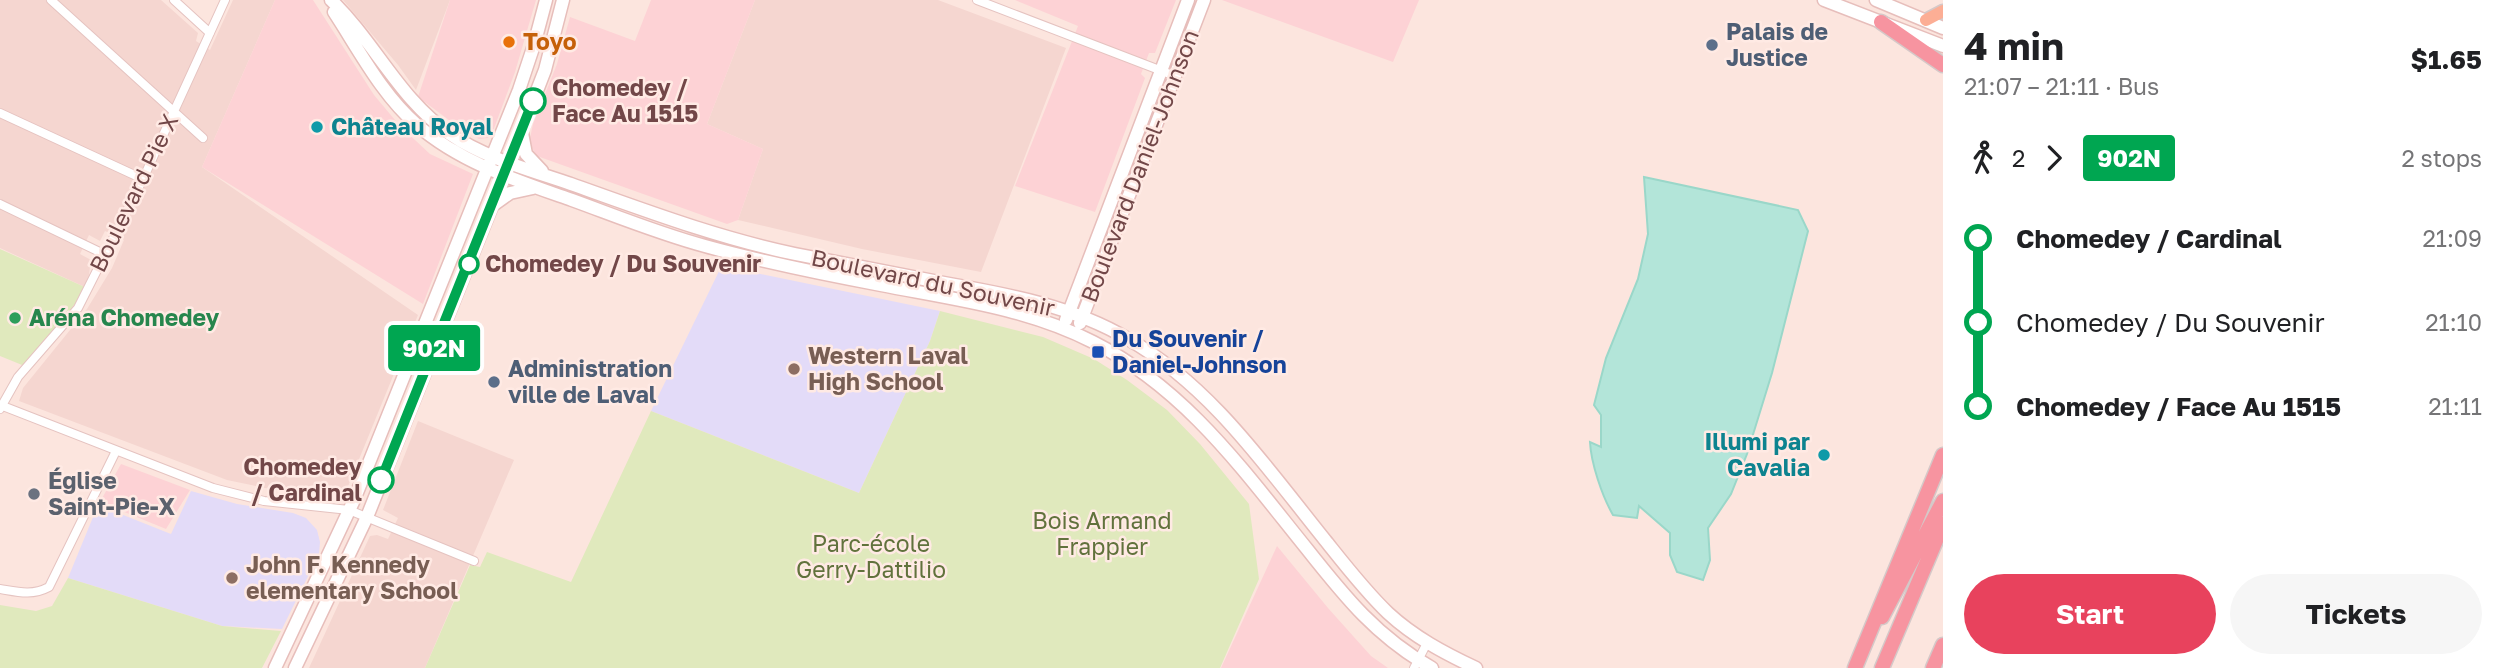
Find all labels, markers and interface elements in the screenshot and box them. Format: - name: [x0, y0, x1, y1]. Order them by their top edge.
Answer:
- place label: Palais de Justice: [1726, 17, 1828, 71]
- text: 4 min: [1964, 23, 2064, 68]
- street label: Boulevard Daniel-Johnson: [1074, 25, 1204, 306]
- place label: Toyo: [523, 27, 577, 55]
- marker: Toyo: [501, 34, 517, 50]
- marker: Palais de Justice: [1704, 37, 1720, 53]
- text: $1.65: [2410, 44, 2482, 75]
- text: 21:07 – 21:11 · Bus: [1964, 72, 2159, 100]
- place label: Chomedey / Face Au 1515: [552, 73, 698, 127]
- marker: Chomedey / Face Au 1515: [520, 88, 546, 114]
- street label: Boulevard Pie X: [83, 109, 183, 276]
- place label: Château Royal: [331, 112, 493, 140]
- marker: Château Royal: [309, 119, 325, 135]
- icon: walk: [1964, 139, 2002, 177]
- icon: forward: [2035, 139, 2073, 177]
- text: 902N: [2097, 143, 2161, 172]
- text: 2: [2012, 144, 2025, 172]
- text: 2 stops: [2401, 144, 2482, 172]
- text: Chomedey / Cardinal: [2016, 223, 2282, 254]
- text: 21:09: [2422, 224, 2482, 252]
- street label: Boulevard du Souvenir: [809, 243, 1058, 322]
- place label: Chomedey / Du Souvenir: [485, 249, 761, 277]
- marker: Chomedey / Du Souvenir: [459, 254, 479, 274]
- place label: Aréna Chomedey: [29, 303, 220, 331]
- text: Chomedey / Du Souvenir: [2016, 307, 2325, 338]
- text: 21:10: [2425, 308, 2482, 336]
- marker: Aréna Chomedey: [7, 310, 23, 326]
- place label: Du Souvenir / Daniel-Johnson: [1112, 324, 1287, 378]
- line badge: 902N: [385, 325, 483, 371]
- text: 902N: [402, 333, 466, 362]
- place label: Western Laval High School: [808, 341, 968, 395]
- marker: Du Souvenir / Daniel-Johnson: [1090, 344, 1106, 360]
- place label: Administration ville de Laval: [508, 354, 672, 408]
- marker: Western Laval High School: [786, 361, 802, 377]
- marker: Administration ville de Laval: [486, 374, 502, 390]
- text: Chomedey / Face Au 1515: [2016, 391, 2341, 422]
- text: 21:11: [2428, 392, 2482, 420]
- place label: Illumi par Cavalia: [1704, 427, 1810, 481]
- marker: Illumi par Cavalia: [1816, 447, 1832, 463]
- place label: Chomedey / Cardinal: [243, 452, 362, 506]
- place label: Église Saint-Pie-X: [48, 466, 176, 520]
- marker: Chomedey / Cardinal: [368, 467, 394, 493]
- marker: Église Saint-Pie-X: [26, 486, 42, 502]
- park label: Bois Armand Frappier: [1032, 506, 1172, 560]
- park label: Parc-école Gerry-Dattilio: [796, 529, 946, 583]
- place label: John F. Kennedy elementary School: [246, 550, 458, 604]
- marker: John F. Kennedy elementary School: [224, 570, 240, 586]
- button: Start: [1964, 574, 2216, 654]
- button: Tickets: [2230, 574, 2482, 654]

